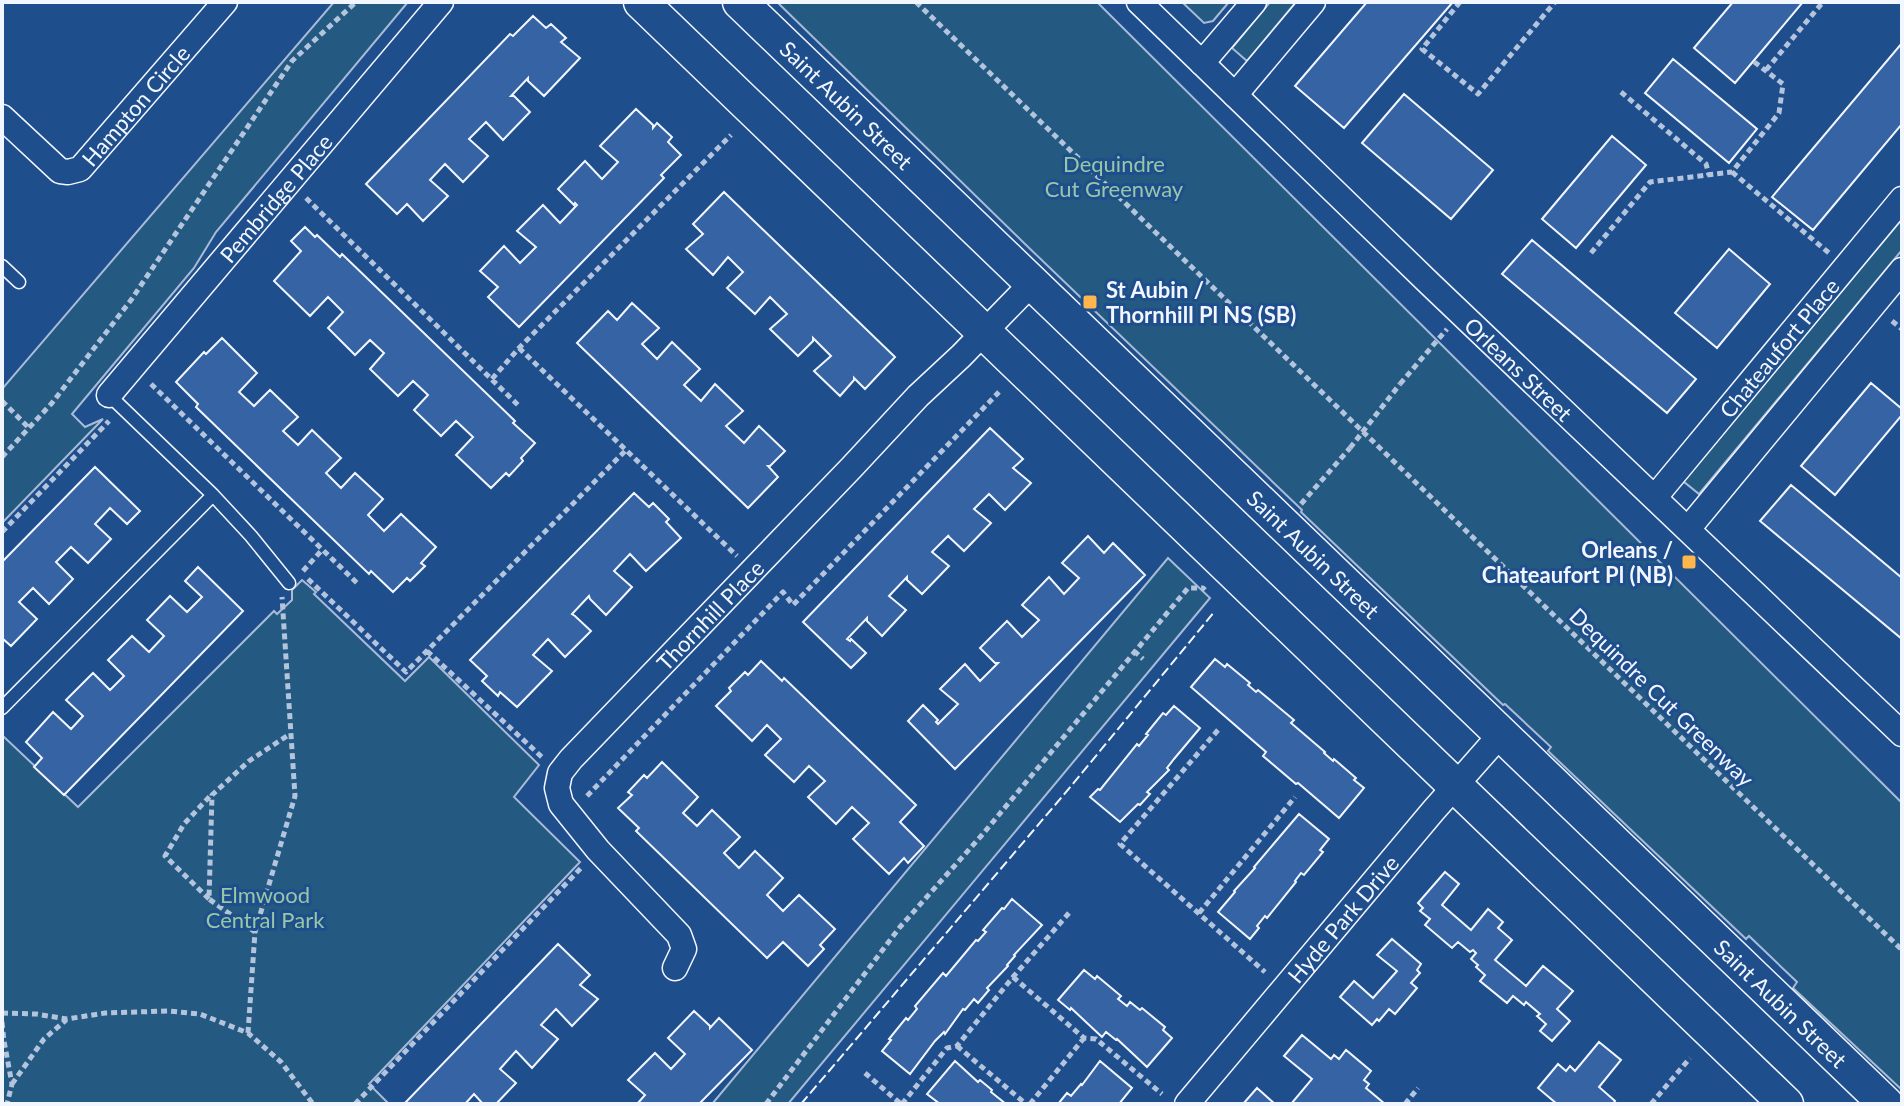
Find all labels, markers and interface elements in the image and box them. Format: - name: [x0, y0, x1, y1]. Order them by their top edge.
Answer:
- street label: Saint Aubin Street: [775, 35, 919, 174]
- street label: Hampton Circle: [76, 40, 195, 171]
- street label: Pembridge Place: [214, 128, 337, 268]
- park label: Dequindre Cut Greenway: [1045, 150, 1184, 202]
- street label: Chateaufort Place: [1713, 272, 1844, 423]
- place label: St Aubin / Thornhill Pl NS (SB): [1106, 276, 1296, 328]
- marker: St Aubin / Thornhill Pl NS (SB): [1081, 293, 1099, 311]
- street label: Orleans Street: [1459, 311, 1578, 426]
- street label: Saint Aubin Street: [1242, 484, 1386, 624]
- place label: Orleans / Chateaufort Pl (NB): [1482, 536, 1673, 588]
- marker: Orleans / Chateaufort Pl (NB): [1680, 553, 1698, 571]
- street label: Thornhill Place: [651, 554, 769, 676]
- street label: Dequindre Cut Greenway: [1564, 602, 1760, 793]
- street label: Hyde Park Drive: [1281, 849, 1404, 988]
- park label: Elmwood Central Park: [206, 881, 325, 933]
- street label: Saint Aubin Street: [1709, 933, 1853, 1073]

